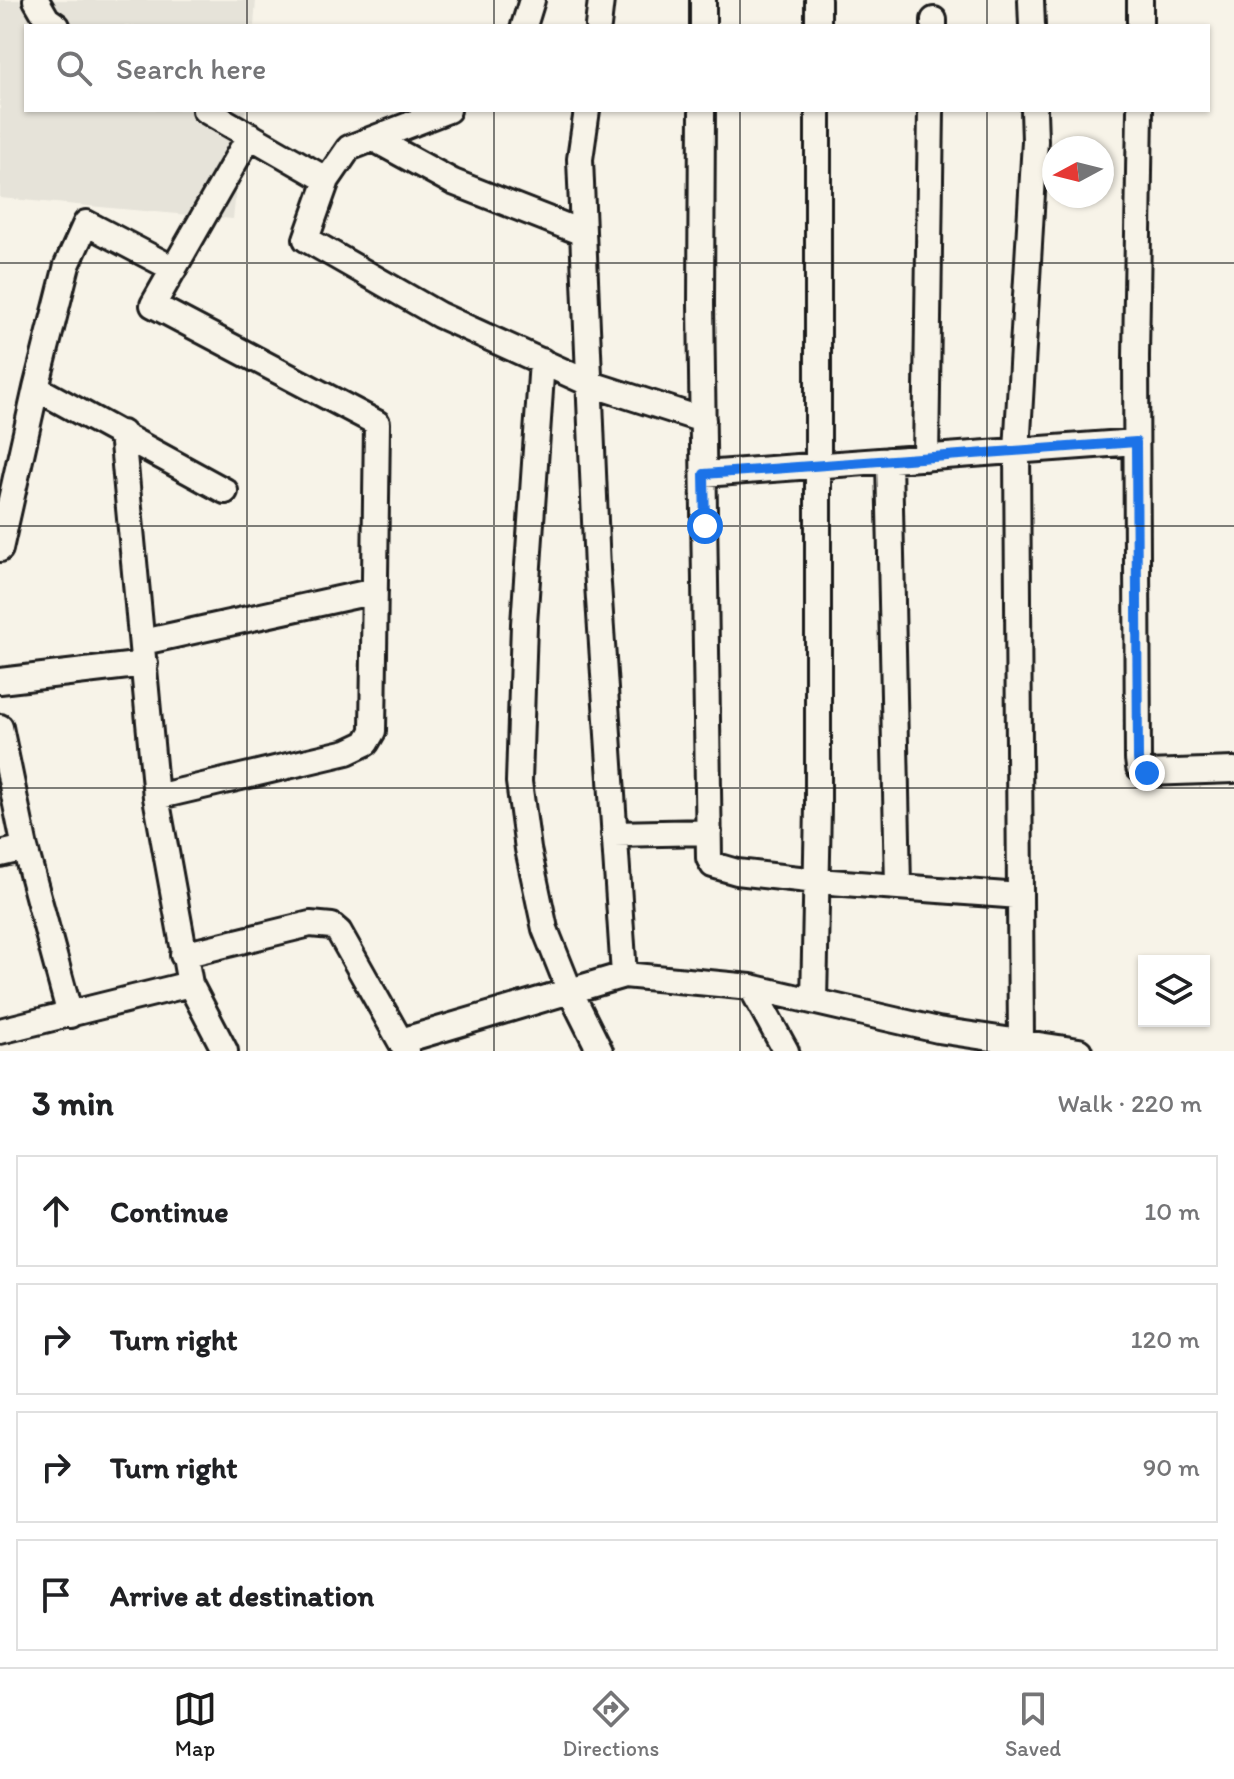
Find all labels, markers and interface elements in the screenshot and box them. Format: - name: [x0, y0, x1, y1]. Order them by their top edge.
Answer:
- search box: [24, 24, 1210, 112]
- icon: search: [52, 46, 96, 90]
- text: Search here: [116, 50, 266, 87]
- north arrow: [1042, 136, 1114, 208]
- route start: [687, 508, 723, 544]
- route end: [1129, 755, 1165, 791]
- map controls: [1138, 955, 1210, 1027]
- button: layers: [1138, 955, 1210, 1027]
- text: 3 min: [32, 1083, 114, 1124]
- text: Walk · 220 m: [1058, 1087, 1202, 1119]
- icon: ahead: [34, 1189, 78, 1233]
- text: Continue: [110, 1193, 229, 1230]
- text: 10 m: [1144, 1195, 1200, 1227]
- icon: right: [34, 1317, 78, 1361]
- text: Turn right: [110, 1321, 238, 1358]
- text: 120 m: [1131, 1323, 1200, 1355]
- icon: right: [34, 1445, 78, 1489]
- text: Turn right: [110, 1449, 238, 1486]
- text: 90 m: [1143, 1451, 1200, 1483]
- icon: arrive: [34, 1573, 78, 1617]
- text: Arrive at destination: [110, 1577, 374, 1614]
- tab: Map: [173, 1687, 217, 1762]
- tab: Directions: [563, 1687, 659, 1762]
- tab: Saved: [1005, 1687, 1061, 1762]

